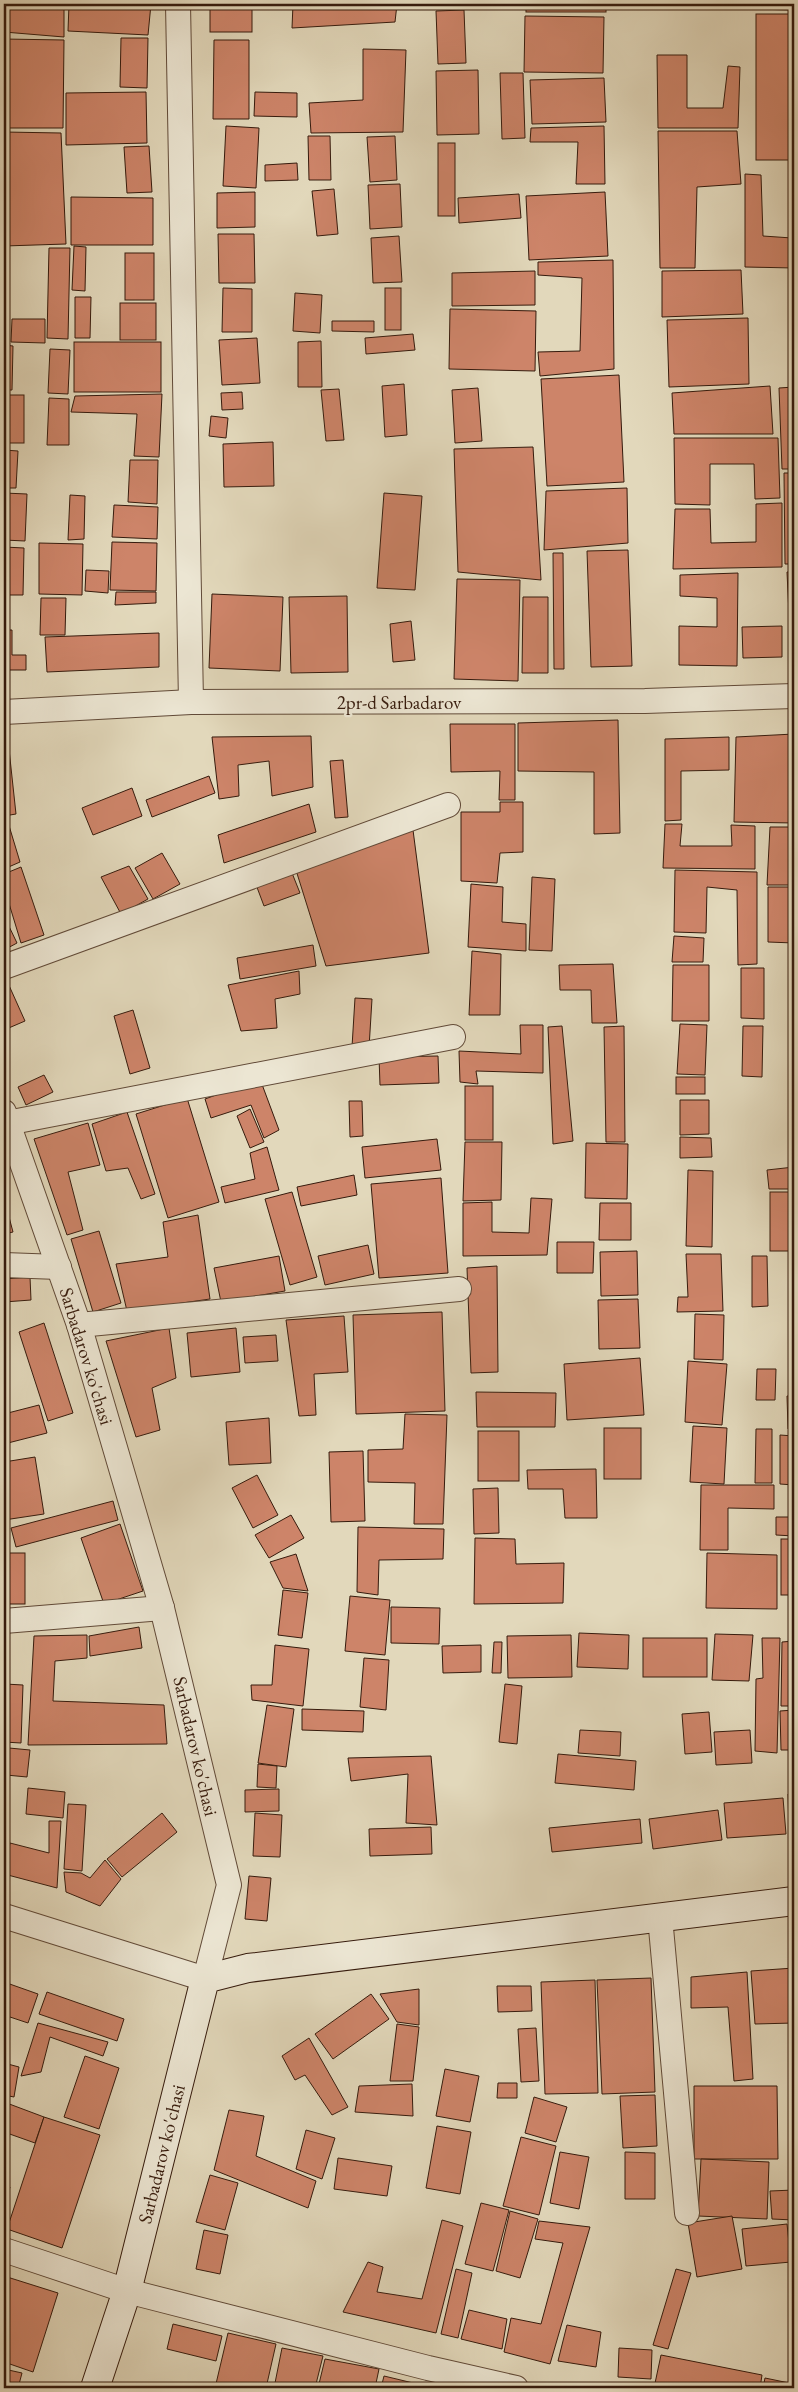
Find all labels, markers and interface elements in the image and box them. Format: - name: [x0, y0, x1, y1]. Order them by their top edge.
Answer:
- street label: 2pr-d Sarbadarov: [337, 690, 462, 715]
- street label: Sarbadarov ko'chasi: [54, 1284, 119, 1428]
- street label: Sarbadarov ko'chasi: [167, 1674, 224, 1819]
- street label: Sarbadarov ko'chasi: [132, 2082, 191, 2226]

